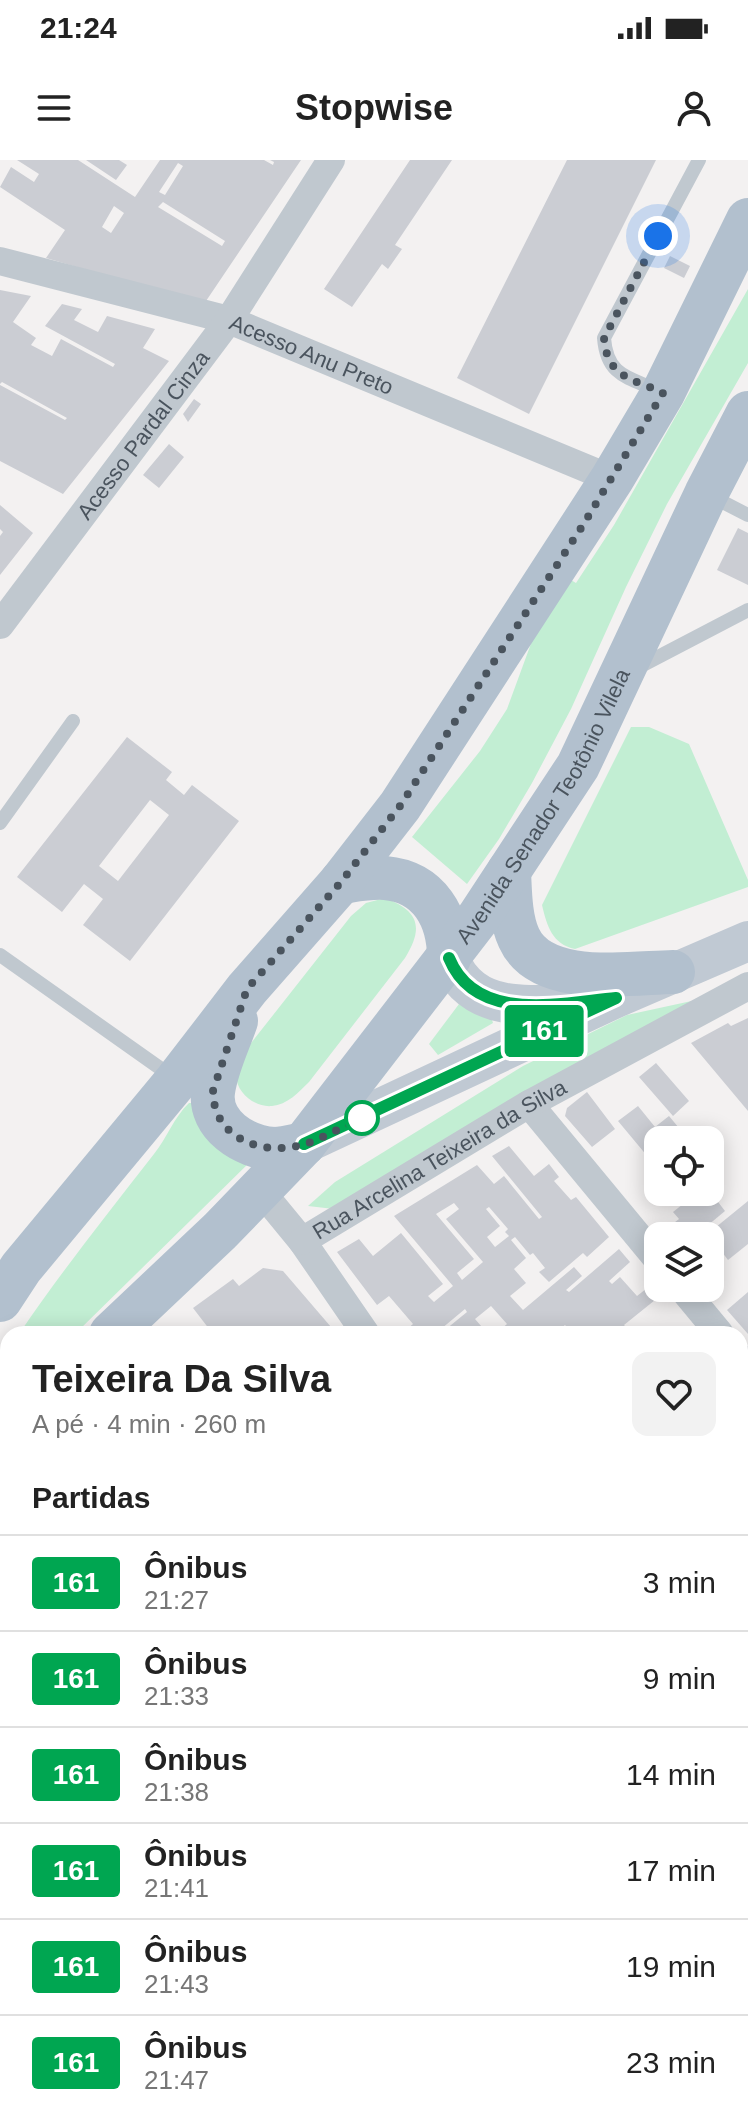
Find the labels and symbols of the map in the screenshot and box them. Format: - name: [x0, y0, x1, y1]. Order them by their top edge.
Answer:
- your location: [638, 216, 678, 256]
- street label: Acesso Anu Preto: [226, 309, 397, 399]
- street label: Acesso Pardal Cinza: [72, 345, 215, 524]
- street label: Avenida Senador Teotônio Vilela: [451, 664, 635, 948]
- line badge: 161: [498, 1005, 590, 1057]
- street label: Rua Arcelina Teixeira da Silva: [308, 1074, 571, 1244]
- unlabelled marker: [345, 1101, 379, 1135]

